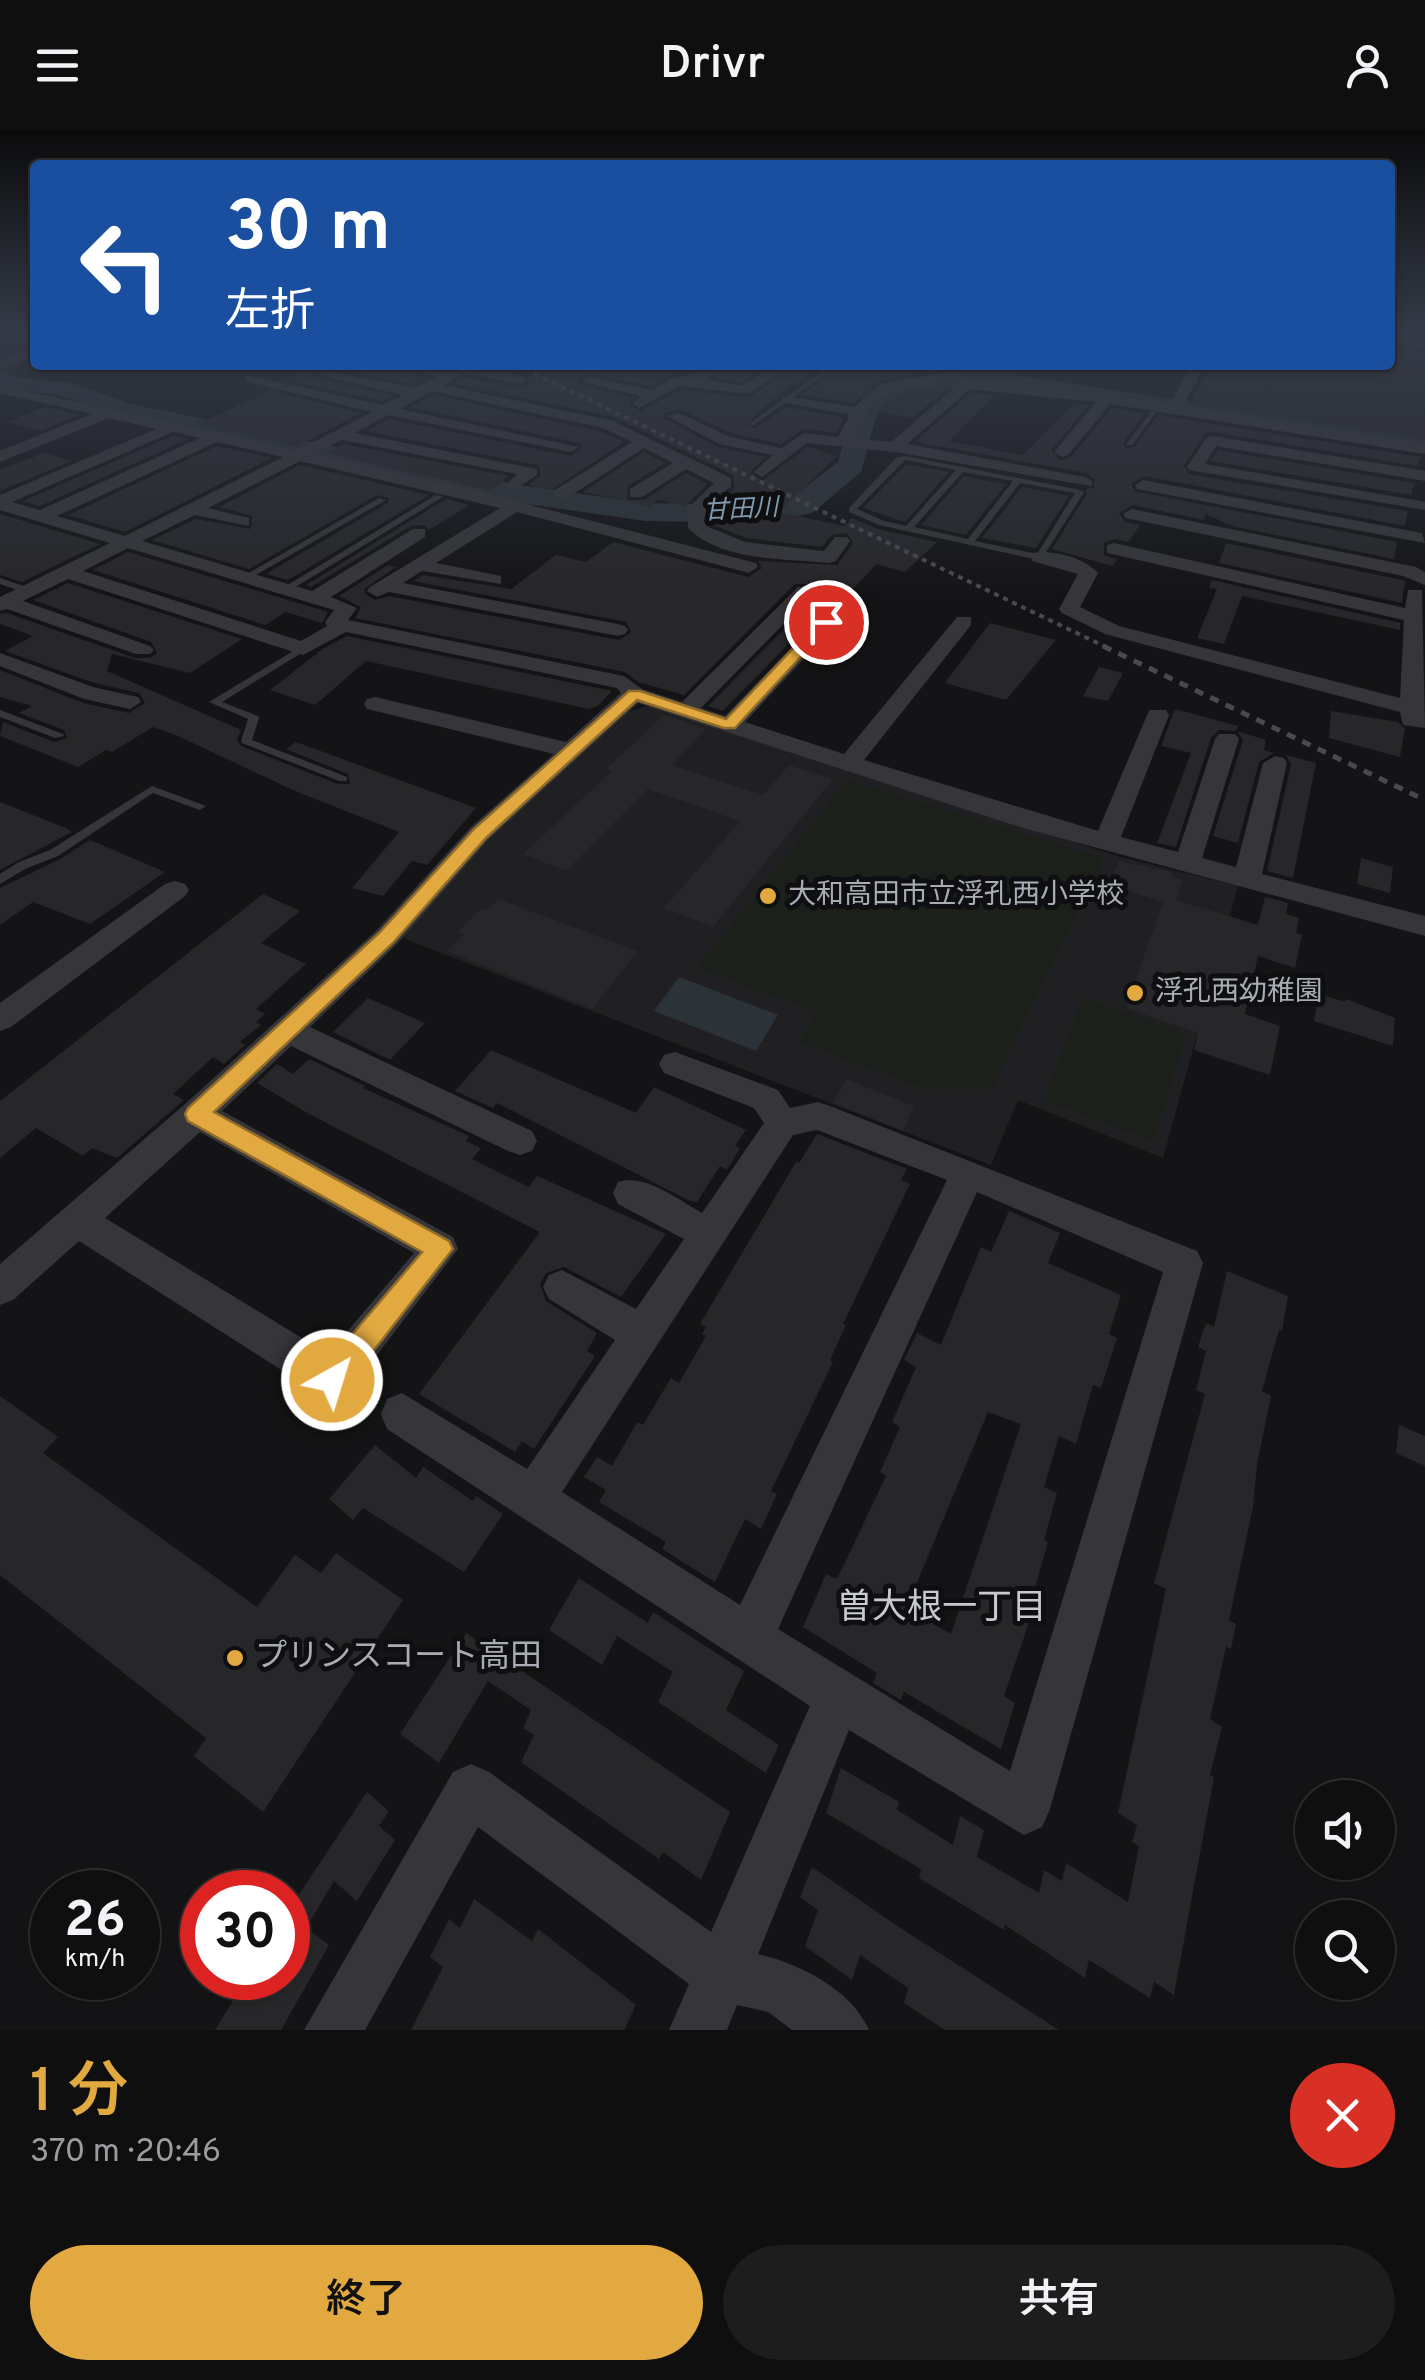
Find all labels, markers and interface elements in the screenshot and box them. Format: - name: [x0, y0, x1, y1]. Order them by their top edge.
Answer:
- text: Drivr: [660, 37, 765, 94]
- icon: menu: [30, 38, 85, 93]
- icon: person: [1340, 38, 1395, 93]
- text: 30 m: [225, 186, 391, 275]
- icon: left: [60, 200, 190, 330]
- text: 左折: [225, 285, 315, 342]
- water label: 甘田川: [703, 493, 782, 529]
- pin: [784, 580, 869, 665]
- icon: arrive: [799, 595, 854, 650]
- place label: 大和高田市立浮孔西小学校: [788, 878, 1124, 914]
- marker: 大和高田市立浮孔西小学校: [757, 885, 779, 907]
- place label: 浮孔西幼稚園: [1155, 975, 1323, 1011]
- marker: 浮孔西幼稚園: [1124, 982, 1146, 1004]
- position arrow: [280, 1328, 384, 1432]
- district label: 曽大根一丁目: [837, 1587, 1047, 1631]
- place label: プリンスコート高田: [255, 1638, 542, 1678]
- marker: プリンスコート高田: [224, 1647, 246, 1669]
- map controls: [1295, 1780, 1395, 2000]
- button: sound: [1295, 1780, 1395, 1880]
- speed limit sign: 30: [180, 1870, 310, 2000]
- text: 26: [64, 1891, 126, 1954]
- button: search: [1295, 1900, 1395, 2000]
- text: km/h: [65, 1944, 125, 1976]
- text: 1 分: [30, 2057, 128, 2133]
- button: close: [1290, 2063, 1395, 2168]
- text: 370 m · 20:46: [30, 2133, 221, 2173]
- button: 終了: [30, 2245, 703, 2360]
- button: 共有: [723, 2245, 1395, 2360]

